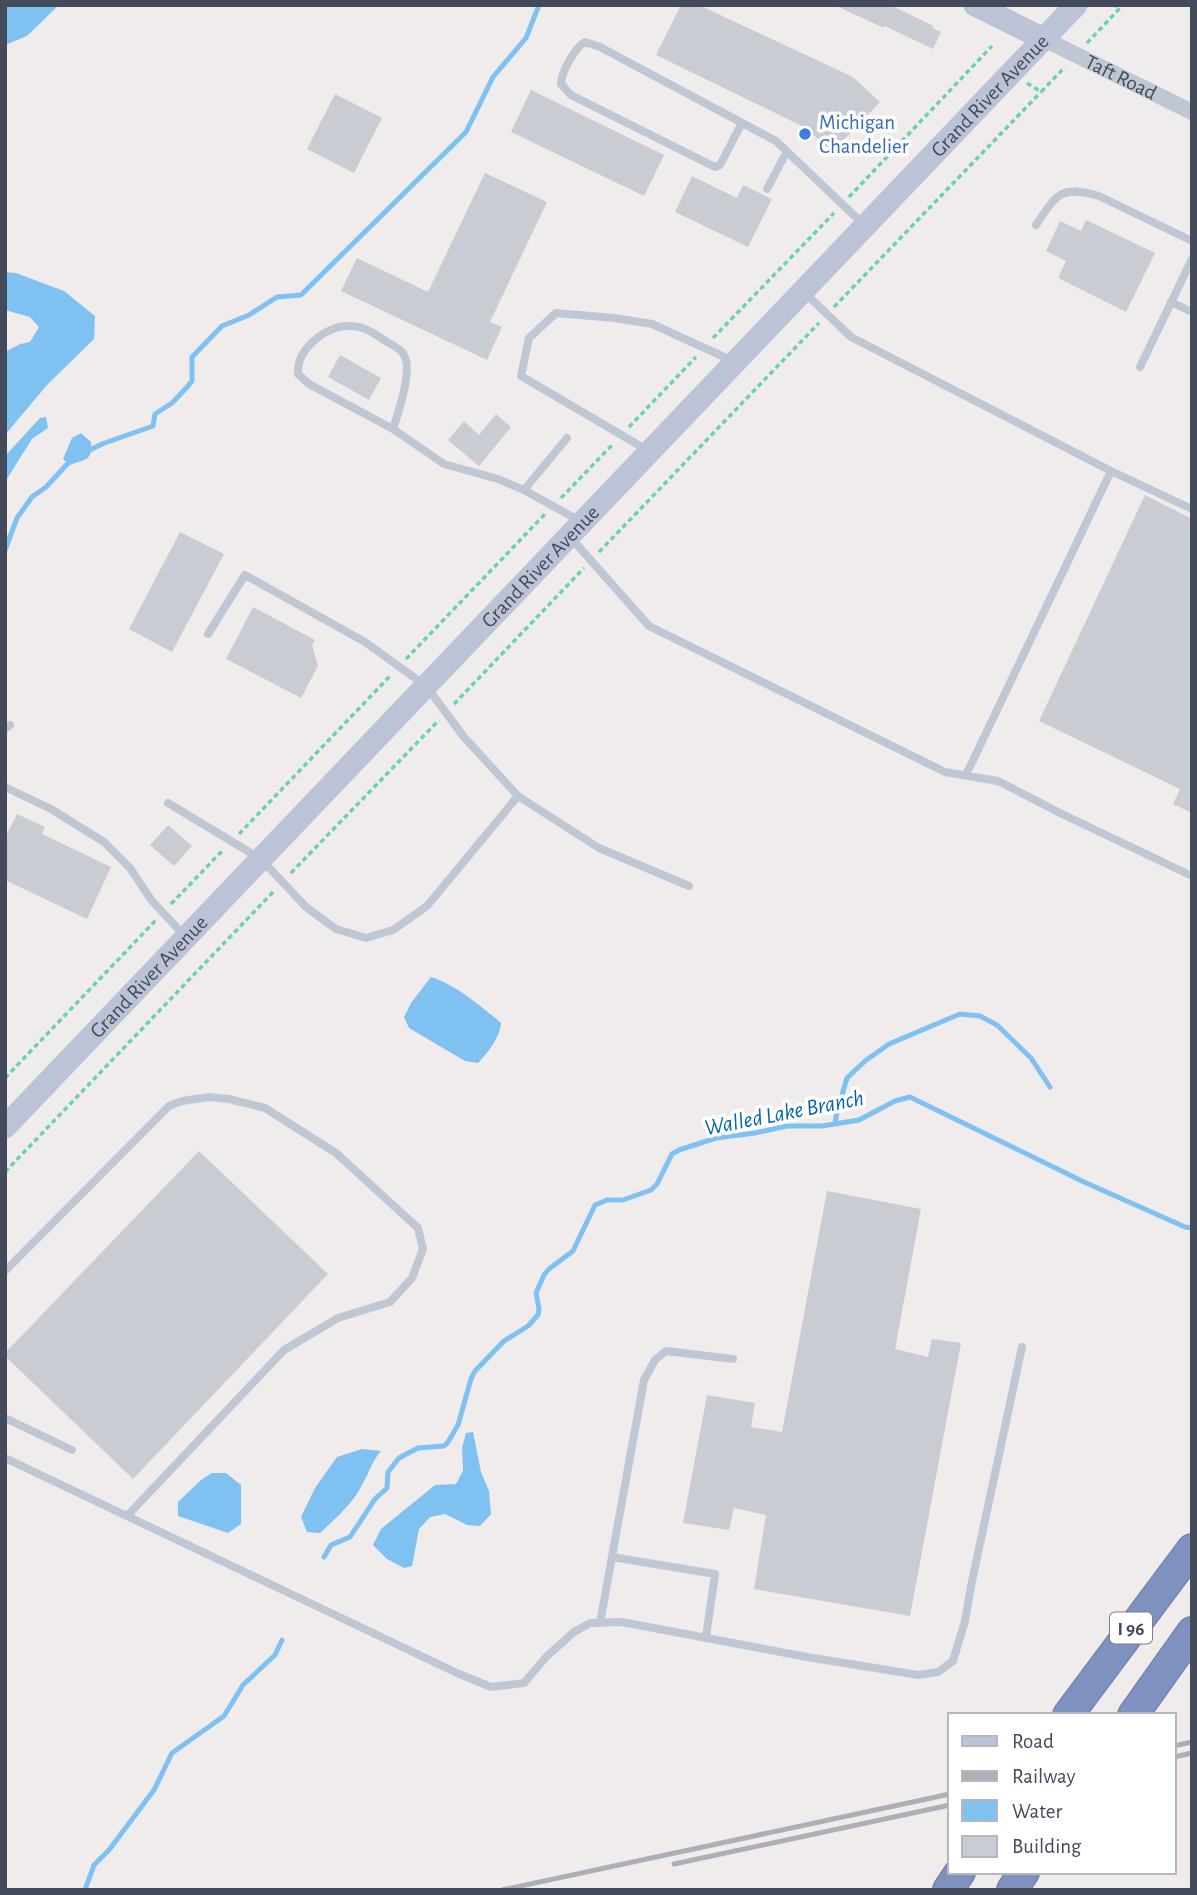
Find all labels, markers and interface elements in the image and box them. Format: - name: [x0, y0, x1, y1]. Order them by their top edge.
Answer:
- street label: Grand River Avenue: [927, 31, 1053, 161]
- street label: Taft Road: [1082, 51, 1160, 104]
- place label: Michigan Chandelier: [819, 112, 909, 157]
- marker: Michigan Chandelier: [797, 126, 813, 142]
- street label: Grand River Avenue: [478, 502, 603, 632]
- street label: Grand River Avenue: [86, 912, 212, 1042]
- water label: Walled Lake Branch: [703, 1087, 866, 1140]
- road number: I 96: [1110, 1612, 1152, 1644]
- legend: [948, 1713, 1176, 1874]
- text: Road: [1012, 1731, 1054, 1752]
- text: Railway: [1012, 1766, 1075, 1787]
- text: Water: [1012, 1801, 1062, 1822]
- text: Building: [1012, 1836, 1082, 1857]

